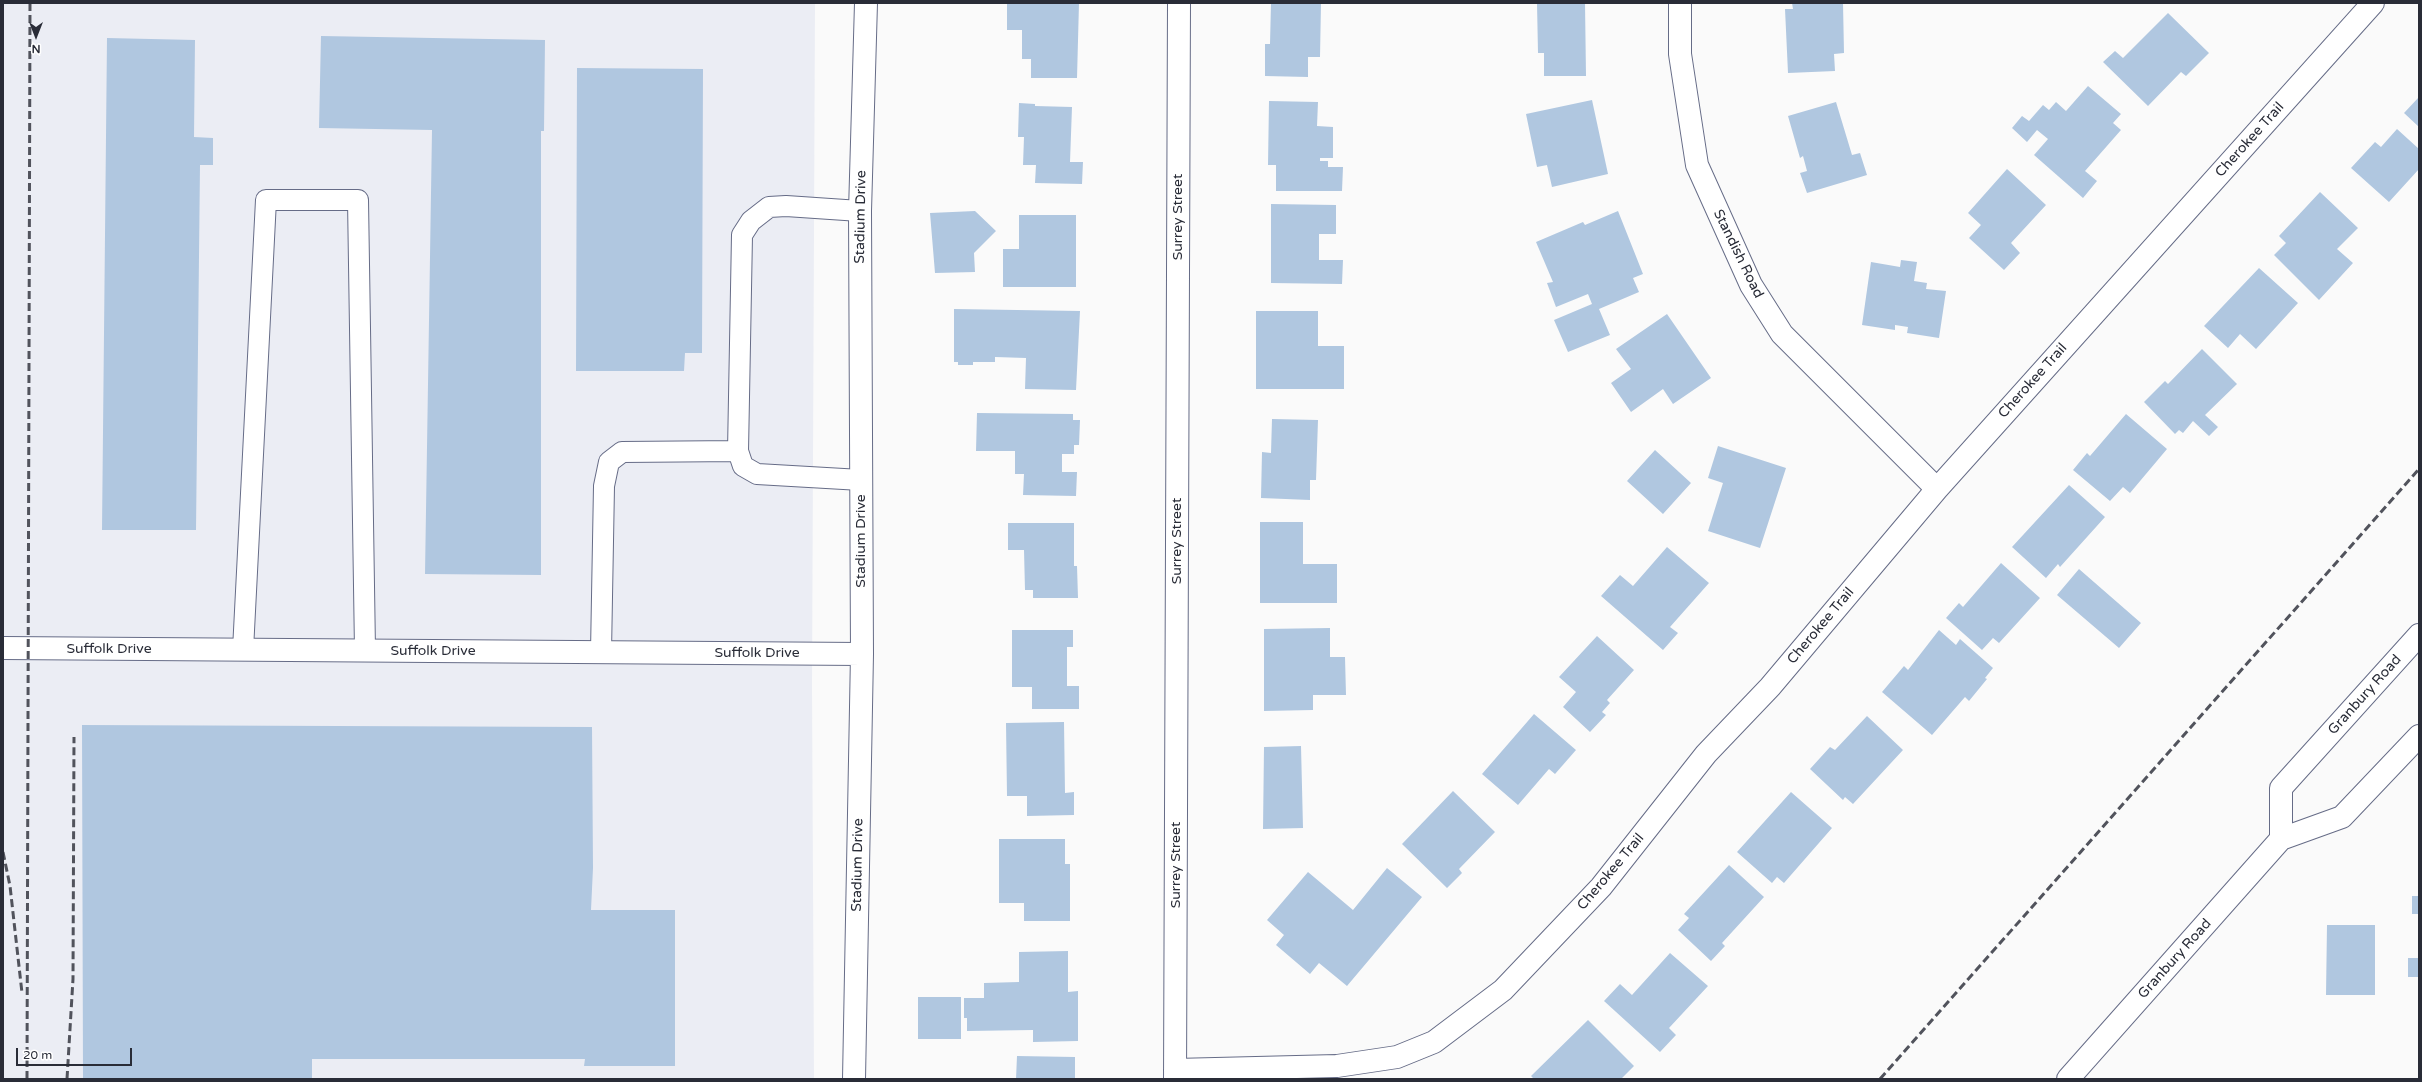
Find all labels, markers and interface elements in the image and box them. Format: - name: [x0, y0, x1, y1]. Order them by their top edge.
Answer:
- north arrow: [16, 16, 56, 56]
- text: N: [32, 42, 40, 55]
- street label: Cherokee Trail: [2212, 99, 2288, 181]
- street label: Stadium Drive: [852, 170, 870, 264]
- street label: Surrey Street: [1170, 174, 1186, 260]
- street label: Standish Road: [1709, 207, 1767, 301]
- street label: Cherokee Trail: [1995, 340, 2071, 422]
- street label: Stadium Drive: [853, 494, 869, 588]
- street label: Surrey Street: [1169, 498, 1185, 584]
- street label: Cherokee Trail: [1784, 584, 1858, 668]
- street label: Suffolk Drive: [66, 641, 152, 657]
- street label: Suffolk Drive: [390, 643, 476, 659]
- street label: Suffolk Drive: [714, 645, 800, 661]
- street label: Granbury Road: [2325, 652, 2405, 738]
- street label: Stadium Drive: [849, 818, 867, 912]
- street label: Surrey Street: [1168, 822, 1184, 908]
- street label: Cherokee Trail: [1574, 830, 1648, 914]
- street label: Granbury Road: [2135, 916, 2215, 1002]
- scale bar: [18, 1040, 134, 1066]
- text: 20 m: [23, 1048, 52, 1062]

